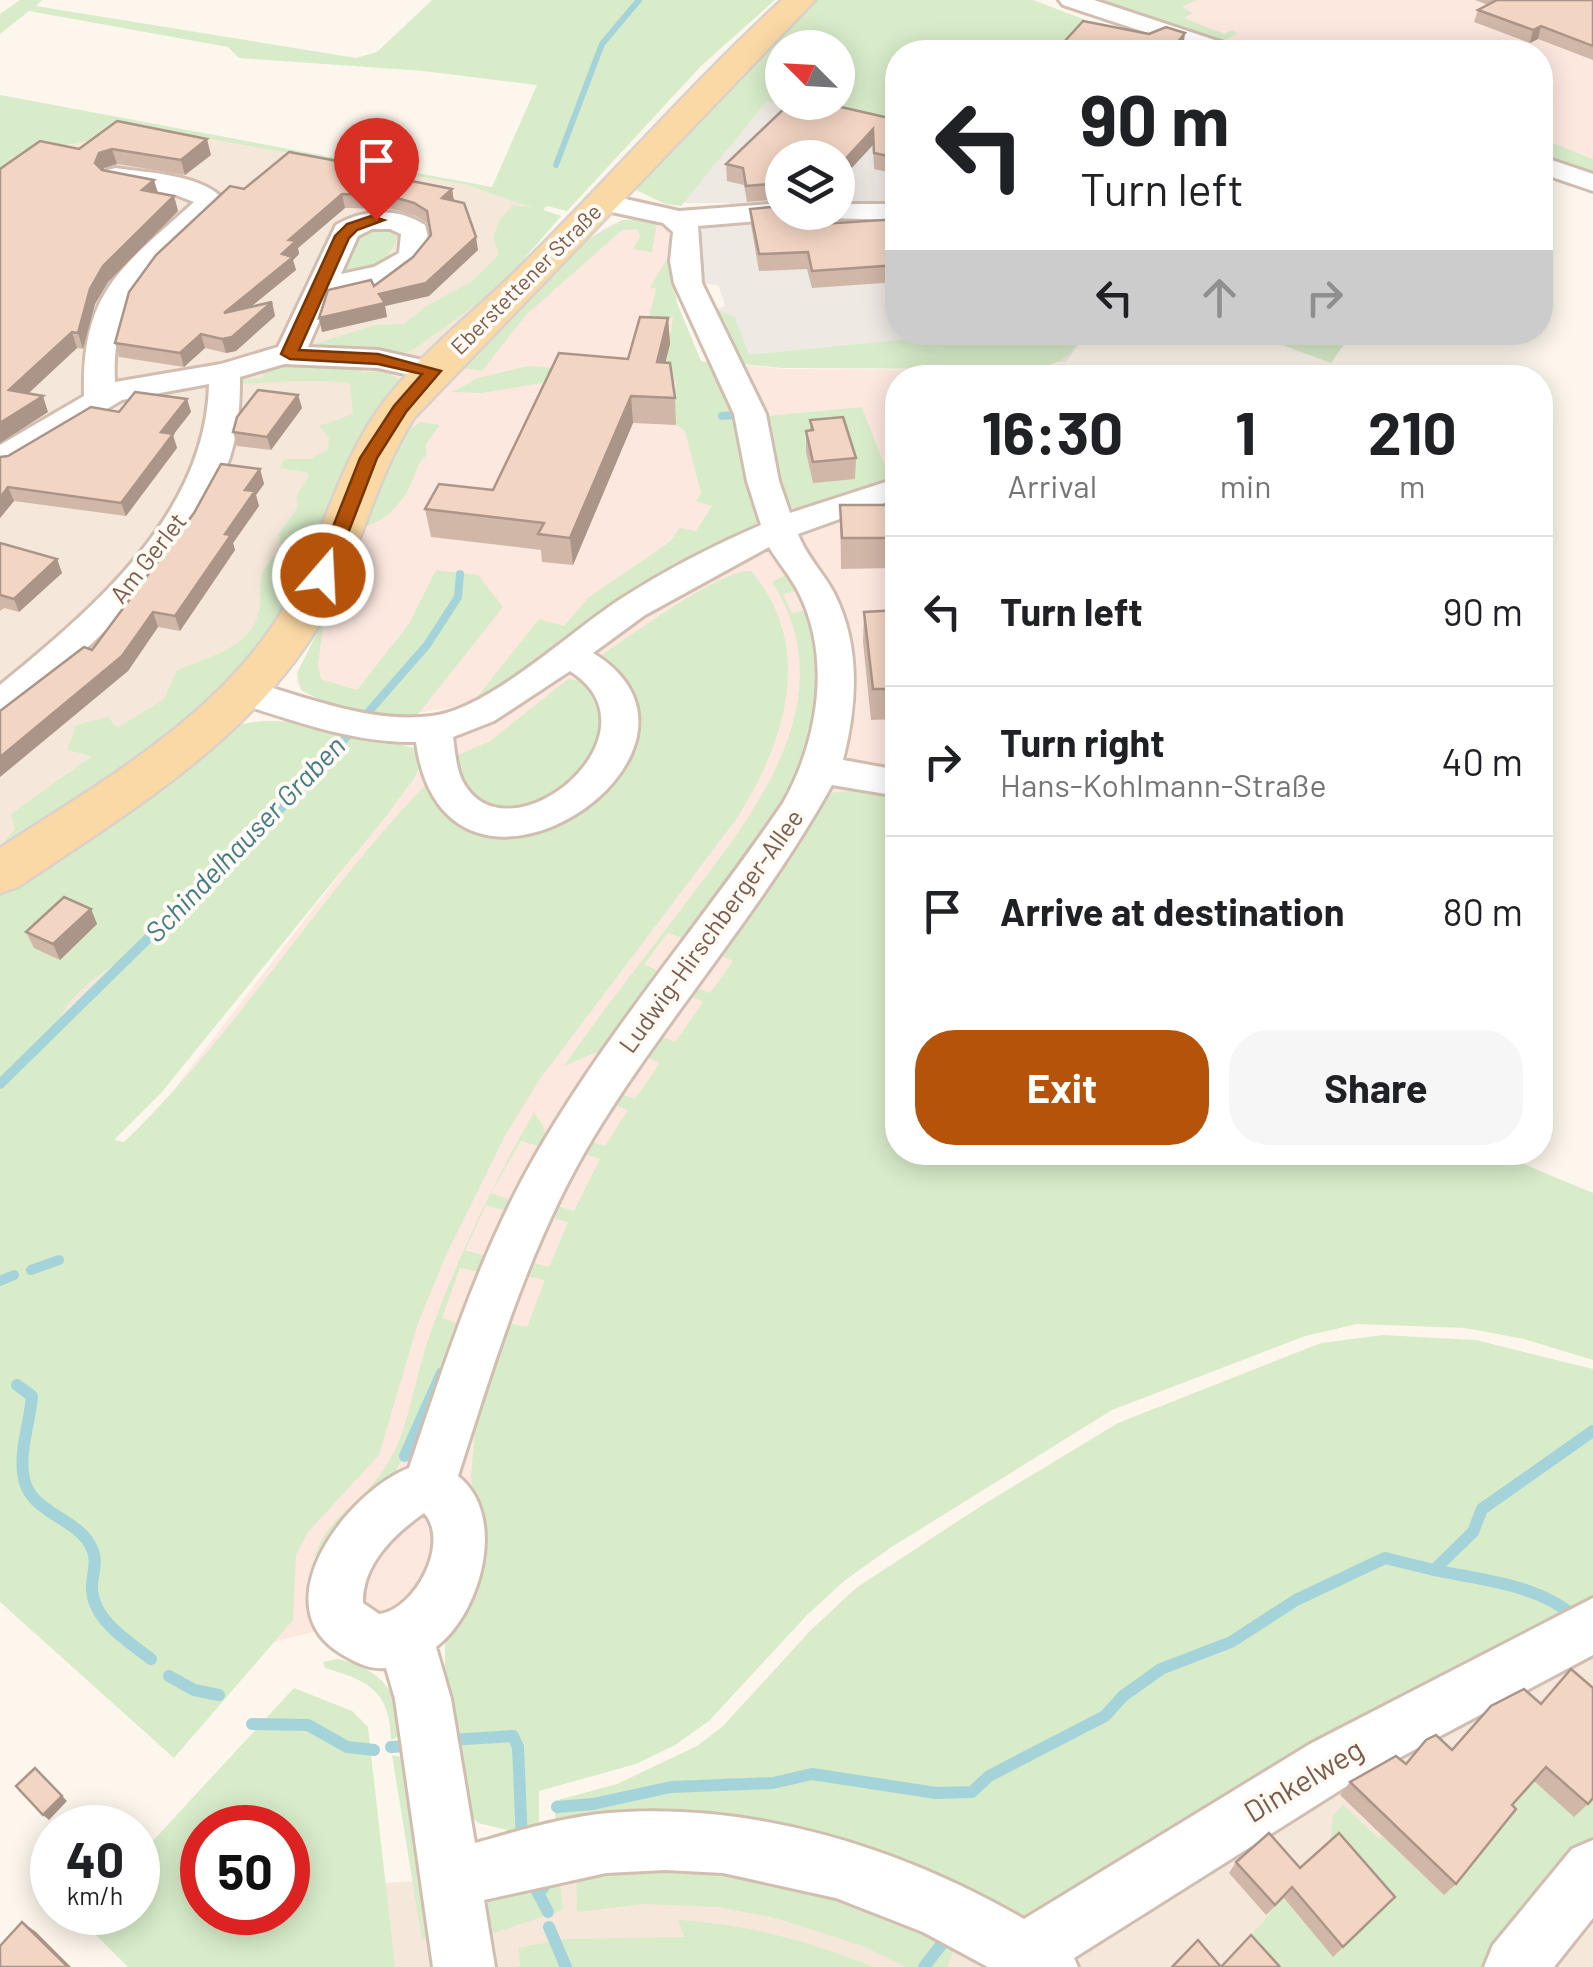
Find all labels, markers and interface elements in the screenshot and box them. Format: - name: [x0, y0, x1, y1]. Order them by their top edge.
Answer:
- north arrow: [765, 30, 855, 120]
- map controls: [765, 30, 855, 230]
- text: 90 m: [1080, 76, 1230, 160]
- icon: left: [915, 80, 1045, 210]
- pin: [334, 118, 419, 221]
- icon: arrive: [349, 133, 404, 188]
- button: layers: [765, 140, 855, 230]
- text: Turn left: [1080, 161, 1244, 215]
- street label: Eberstettener Straße: [445, 198, 606, 359]
- icon: left: [1087, 270, 1142, 325]
- icon: ahead: [1192, 270, 1247, 325]
- icon: right: [1297, 270, 1352, 325]
- text: 16:30: [981, 395, 1123, 467]
- text: 1: [1235, 395, 1256, 467]
- text: 210: [1368, 395, 1457, 467]
- text: Arrival: [1008, 466, 1097, 504]
- text: min: [1220, 466, 1272, 504]
- text: m: [1399, 466, 1425, 504]
- street label: Am Gerlet: [103, 506, 192, 609]
- position arrow: [271, 523, 375, 627]
- icon: left: [915, 584, 970, 639]
- text: Turn left: [1000, 588, 1143, 634]
- text: 90 m: [1443, 588, 1523, 634]
- text: Turn right: [1000, 719, 1165, 765]
- water label: Schindelhauser Graben: [137, 728, 351, 948]
- icon: right: [915, 734, 970, 789]
- text: 40 m: [1442, 738, 1523, 784]
- text: Hans-Kohlmann-Straße: [1000, 765, 1327, 803]
- street label: Ludwig-Hirschberger-Allee: [612, 803, 809, 1058]
- icon: arrive: [915, 884, 970, 939]
- text: Arrive at destination: [1000, 888, 1345, 934]
- text: 80 m: [1443, 888, 1523, 934]
- button: Exit: [915, 1030, 1209, 1145]
- button: Share: [1229, 1030, 1523, 1145]
- street label: Dinkelweg: [1237, 1730, 1369, 1829]
- speed limit sign: 50: [180, 1805, 310, 1935]
- text: 40: [66, 1828, 124, 1888]
- text: km/h: [67, 1880, 123, 1910]

